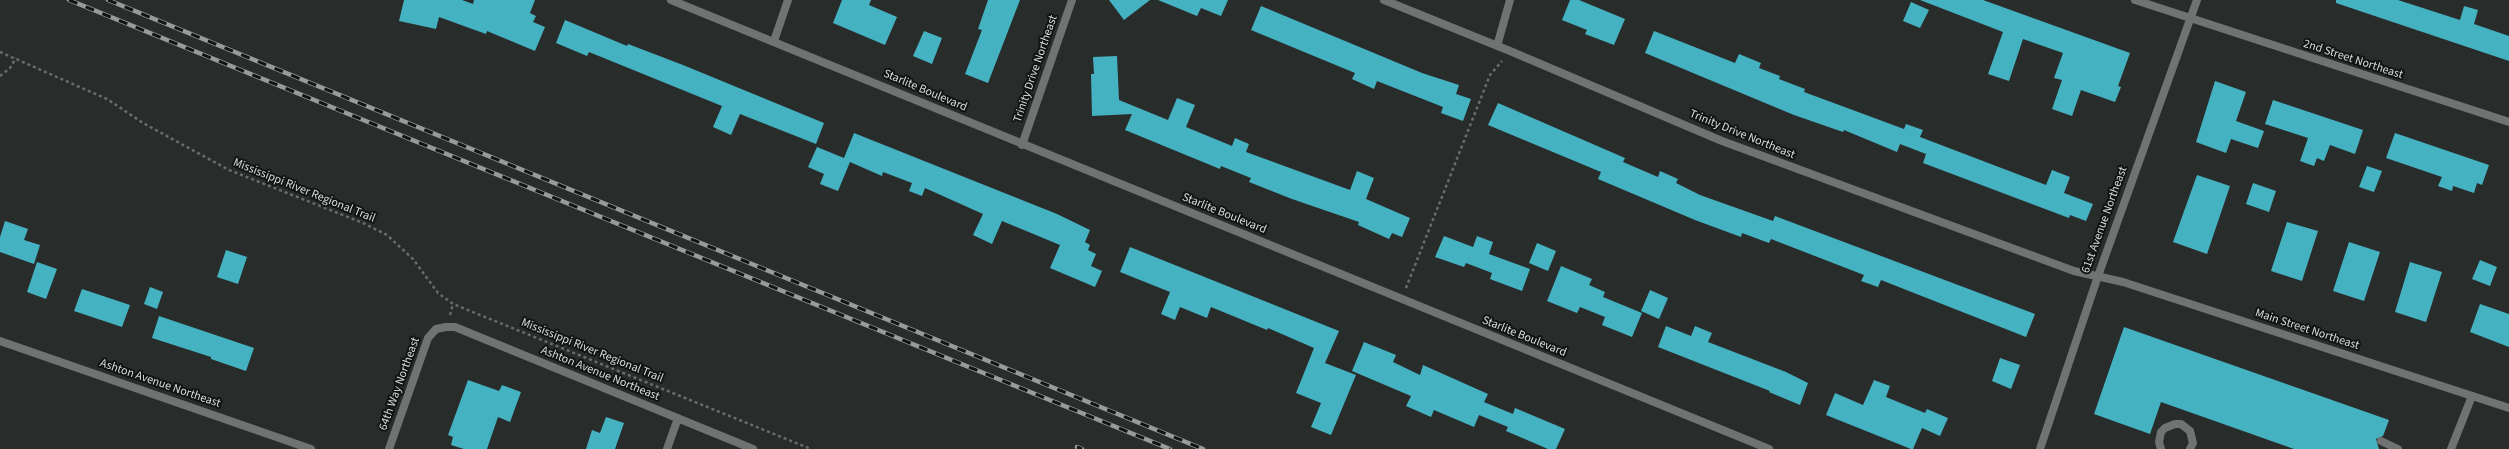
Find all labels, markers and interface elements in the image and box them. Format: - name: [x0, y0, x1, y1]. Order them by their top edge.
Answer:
- street label: Trinity Drive Northeast: [1011, 13, 1061, 125]
- street label: 2nd Street Northeast: [2301, 37, 2405, 83]
- street label: Starlite Boulevard: [881, 67, 969, 115]
- street label: Trinity Drive Northeast: [1687, 107, 1797, 163]
- street label: Mississippi River Regional Trail: [231, 156, 377, 226]
- street label: 61st Avenue Northeast: [2079, 165, 2131, 275]
- street label: Starlite Boulevard: [1180, 191, 1268, 237]
- street label: Main Street Northeast: [2253, 306, 2361, 354]
- street label: Starlite Boulevard: [1480, 314, 1568, 360]
- street label: Mississippi River Regional Trail: [519, 316, 665, 386]
- street label: 64th Way Northeast: [376, 336, 424, 432]
- street label: Ashton Avenue Northeast: [539, 344, 661, 404]
- street label: Ashton Avenue Northeast: [98, 357, 222, 411]

